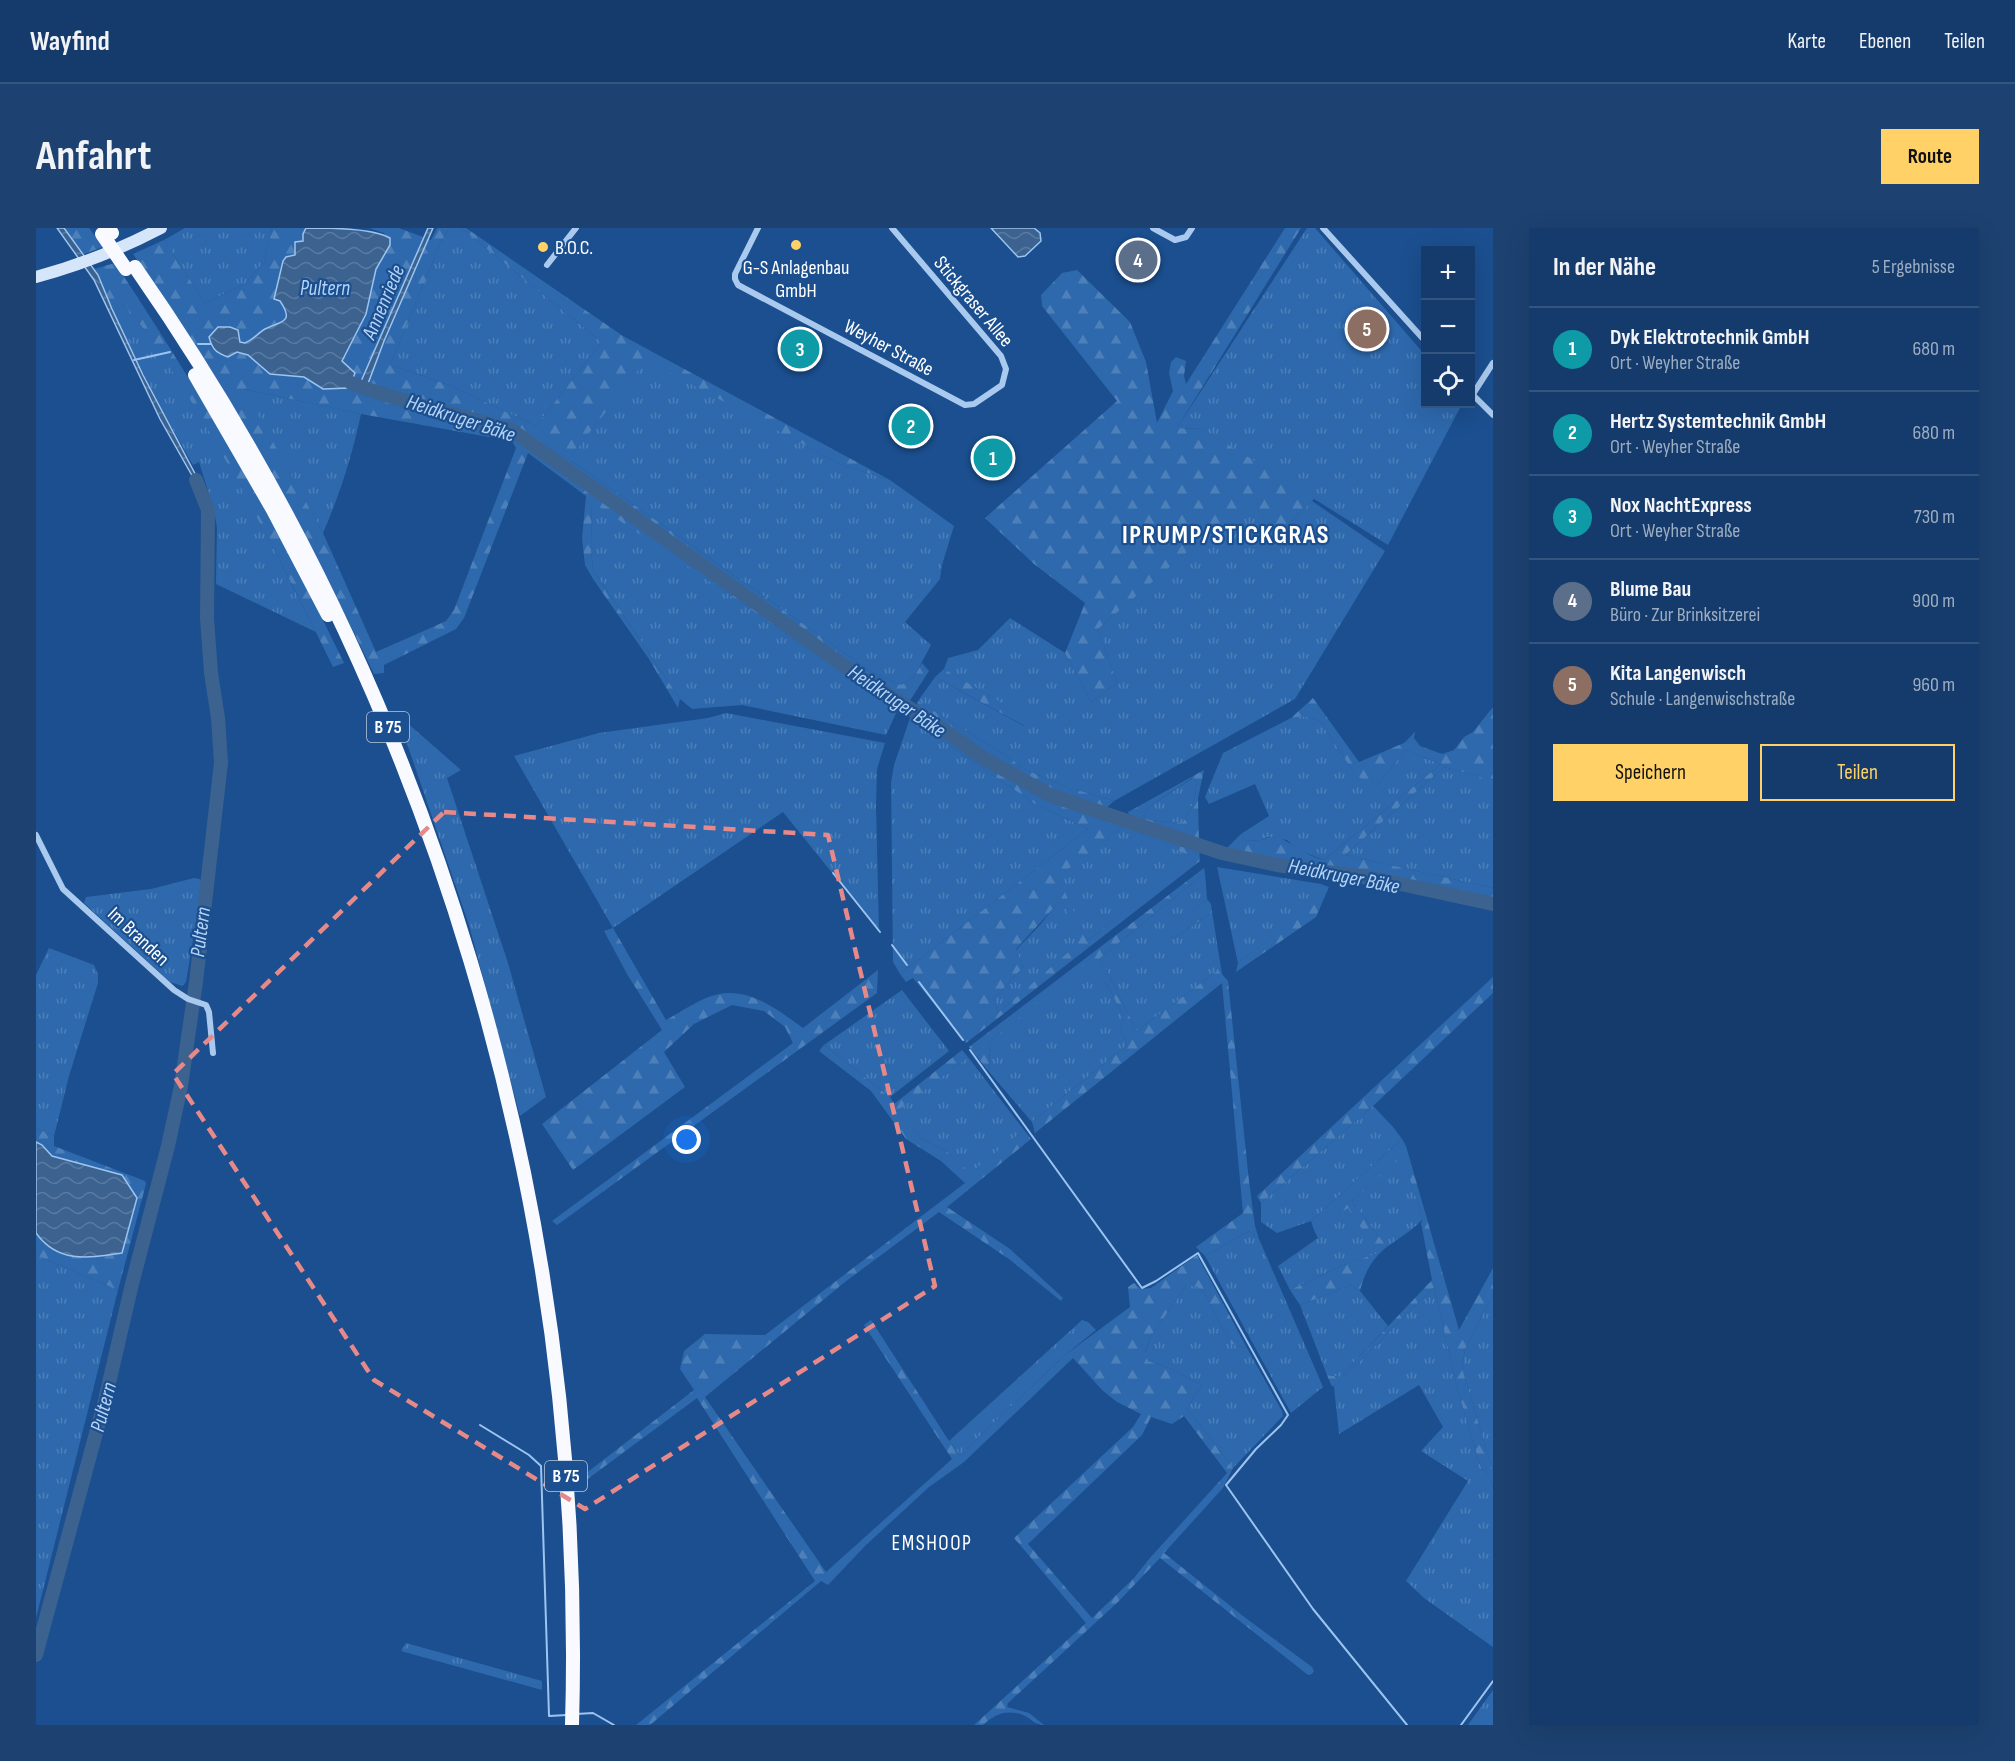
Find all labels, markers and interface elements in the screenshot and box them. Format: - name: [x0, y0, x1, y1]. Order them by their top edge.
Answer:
- text: Wayfind: [30, 25, 110, 58]
- text: Karte: [1788, 29, 1826, 54]
- text: Ebenen: [1859, 29, 1911, 54]
- text: Teilen: [1944, 29, 1985, 54]
- button: Route: [1881, 129, 1979, 184]
- text: Anfahrt: [36, 131, 151, 182]
- place label: B.O.C.: [555, 236, 593, 260]
- pin: 4: [1118, 237, 1158, 282]
- marker: G-S Anlagenbau GmbH: [789, 238, 803, 252]
- marker: B.O.C.: [536, 240, 550, 254]
- map controls: [1421, 246, 1475, 408]
- button: +: [1421, 246, 1475, 300]
- street label: Stickgraser Allee: [928, 251, 1018, 352]
- text: In der Nähe: [1553, 252, 1656, 283]
- text: 5 Ergebnisse: [1872, 255, 1955, 279]
- place label: G-S Anlagenbau GmbH: [743, 256, 849, 303]
- water label: Annenriede: [356, 261, 410, 344]
- water label: Pultern: [300, 276, 350, 301]
- button: −: [1421, 300, 1475, 354]
- pin: 5: [1348, 306, 1386, 352]
- street label: Weyher Straße: [840, 314, 937, 381]
- text: Dyk Elektrotechnik GmbH: [1610, 324, 1809, 351]
- pin: 3: [780, 326, 819, 372]
- text: 1: [1569, 337, 1576, 361]
- text: 680 m: [1913, 337, 1955, 361]
- text: Ort · Weyher Straße: [1610, 351, 1740, 375]
- button: locate: [1421, 354, 1475, 408]
- water label: Heidkruger Bäke: [403, 389, 518, 448]
- pin: 2: [892, 404, 930, 448]
- text: Hertz Systemtechnik GmbH: [1610, 408, 1826, 435]
- text: 2: [1568, 421, 1577, 445]
- text: 680 m: [1913, 421, 1955, 445]
- text: Ort · Weyher Straße: [1610, 435, 1740, 459]
- pin: 1: [974, 436, 1012, 480]
- text: Nox NachtExpress: [1610, 492, 1752, 519]
- text: 3: [1568, 505, 1577, 529]
- text: 730 m: [1914, 505, 1955, 529]
- text: Ort · Weyher Straße: [1610, 519, 1740, 543]
- district label: IPRUMP/STICKGRAS: [1122, 520, 1330, 551]
- text: Blume Bau: [1610, 576, 1691, 603]
- text: 4: [1568, 589, 1577, 613]
- text: 900 m: [1912, 589, 1955, 613]
- text: Büro · Zur Brinksitzerei: [1610, 603, 1760, 627]
- water label: Heidkruger Bäke: [843, 660, 950, 743]
- text: Kita Langenwisch: [1610, 660, 1746, 687]
- text: 5: [1568, 673, 1577, 697]
- text: 960 m: [1912, 673, 1955, 697]
- text: Schule · Langenwischstraße: [1610, 687, 1795, 711]
- road number: B 75: [367, 712, 409, 742]
- button: Speichern: [1553, 744, 1748, 801]
- button: Teilen: [1760, 744, 1955, 801]
- water label: Heidkruger Bäke: [1286, 853, 1402, 900]
- street label: Im Branden: [102, 902, 174, 971]
- water label: Pultern: [185, 905, 216, 958]
- your location: [672, 1125, 701, 1154]
- water label: Pultern: [85, 1380, 122, 1435]
- road number: B 75: [545, 1461, 587, 1491]
- district label: EMSHOOP: [892, 1531, 972, 1556]

